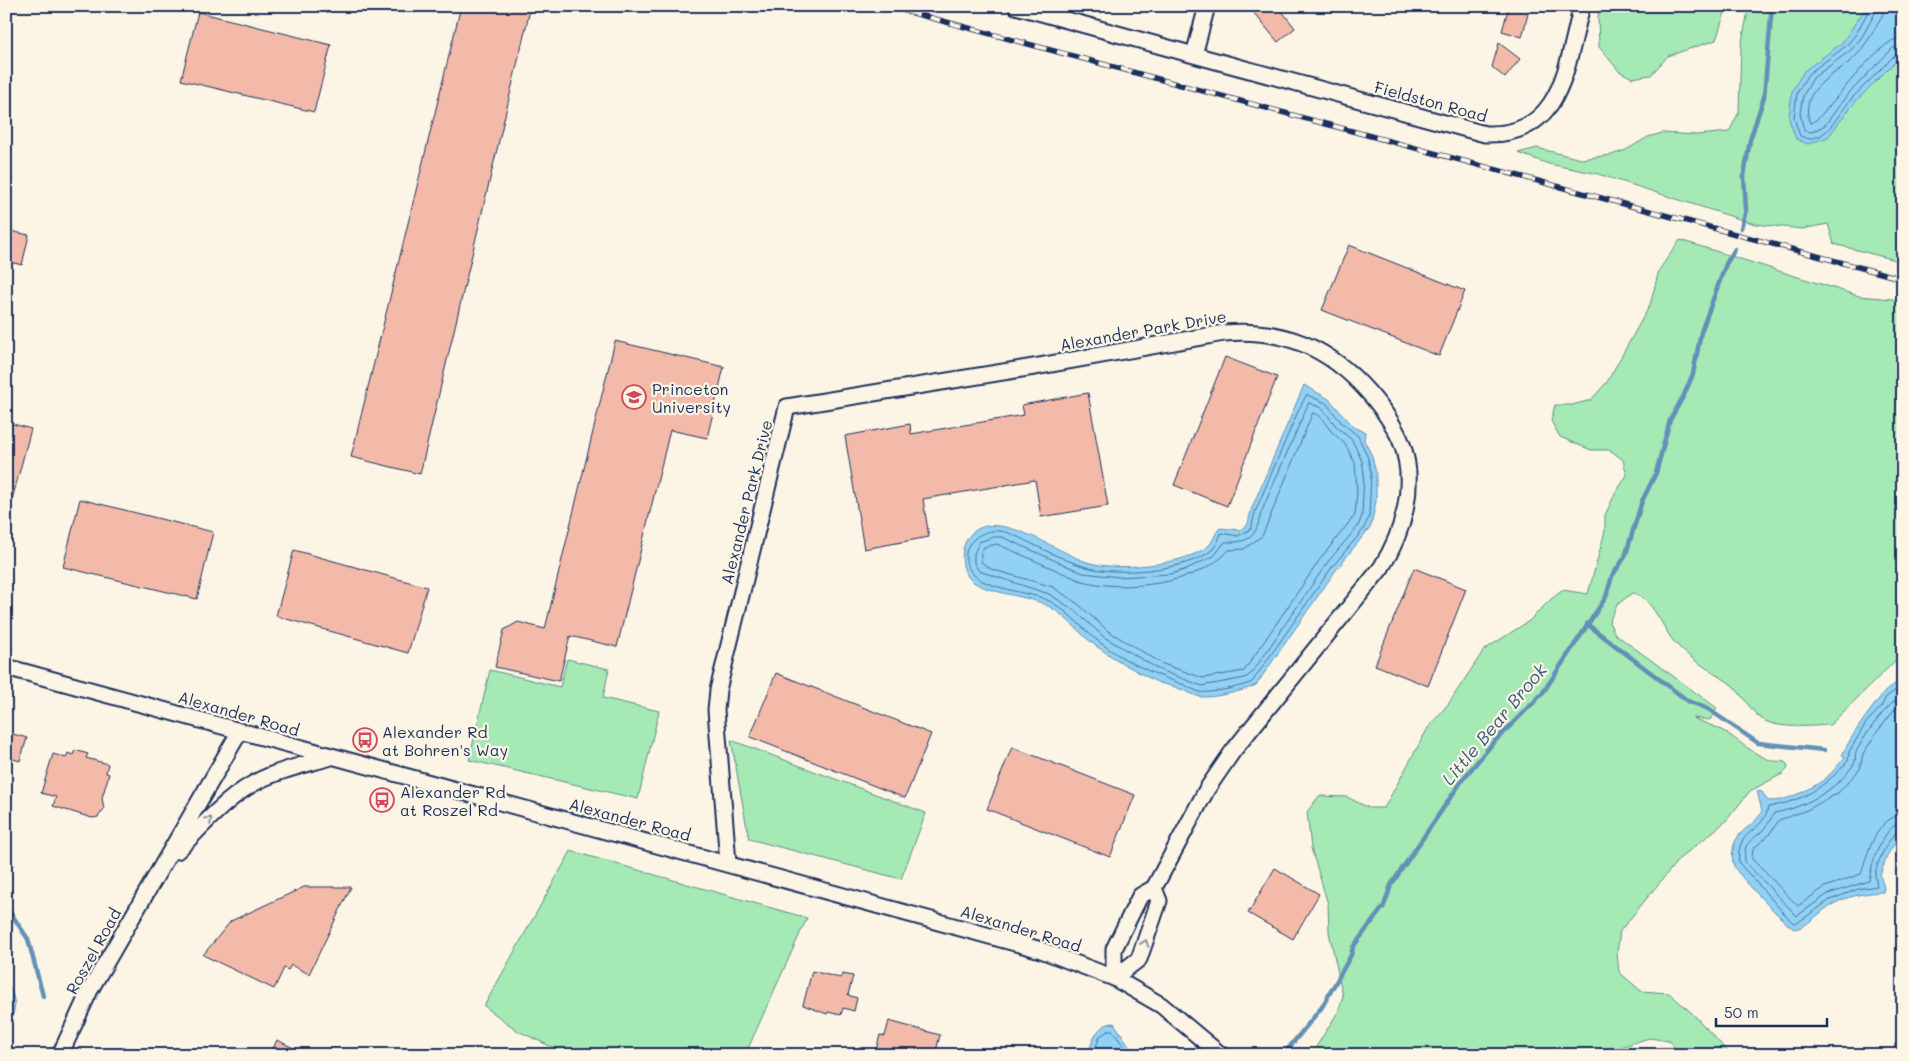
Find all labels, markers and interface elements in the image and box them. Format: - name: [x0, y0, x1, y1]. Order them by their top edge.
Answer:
- street label: Fieldston Road: [1372, 76, 1490, 126]
- street label: Alexander Park Drive: [1058, 305, 1228, 355]
- place label: Princeton University: [652, 378, 731, 417]
- school or university icon: Princeton University: [621, 384, 647, 410]
- street label: Alexander Park Drive: [715, 418, 777, 586]
- water label: Little Bear Brook: [1436, 658, 1552, 790]
- street label: Alexander Road: [176, 686, 302, 740]
- place label: Alexander Rd at Bohren's Way: [382, 721, 508, 760]
- bus stop icon: Alexander Rd at Bohren's Way: [352, 727, 378, 753]
- place label: Alexander Rd at Roszel Rd: [400, 781, 506, 820]
- bus stop icon: Alexander Rd at Roszel Rd: [369, 787, 395, 813]
- street label: Alexander Road: [567, 793, 693, 845]
- one-way arrow: [203, 817, 212, 826]
- street label: Alexander Road: [958, 900, 1084, 956]
- street label: Roszel Road: [61, 904, 125, 998]
- one-way arrow: [1139, 939, 1149, 947]
- scale bar: [1716, 996, 1828, 1028]
- text: 50 m: [1724, 1002, 1759, 1022]

